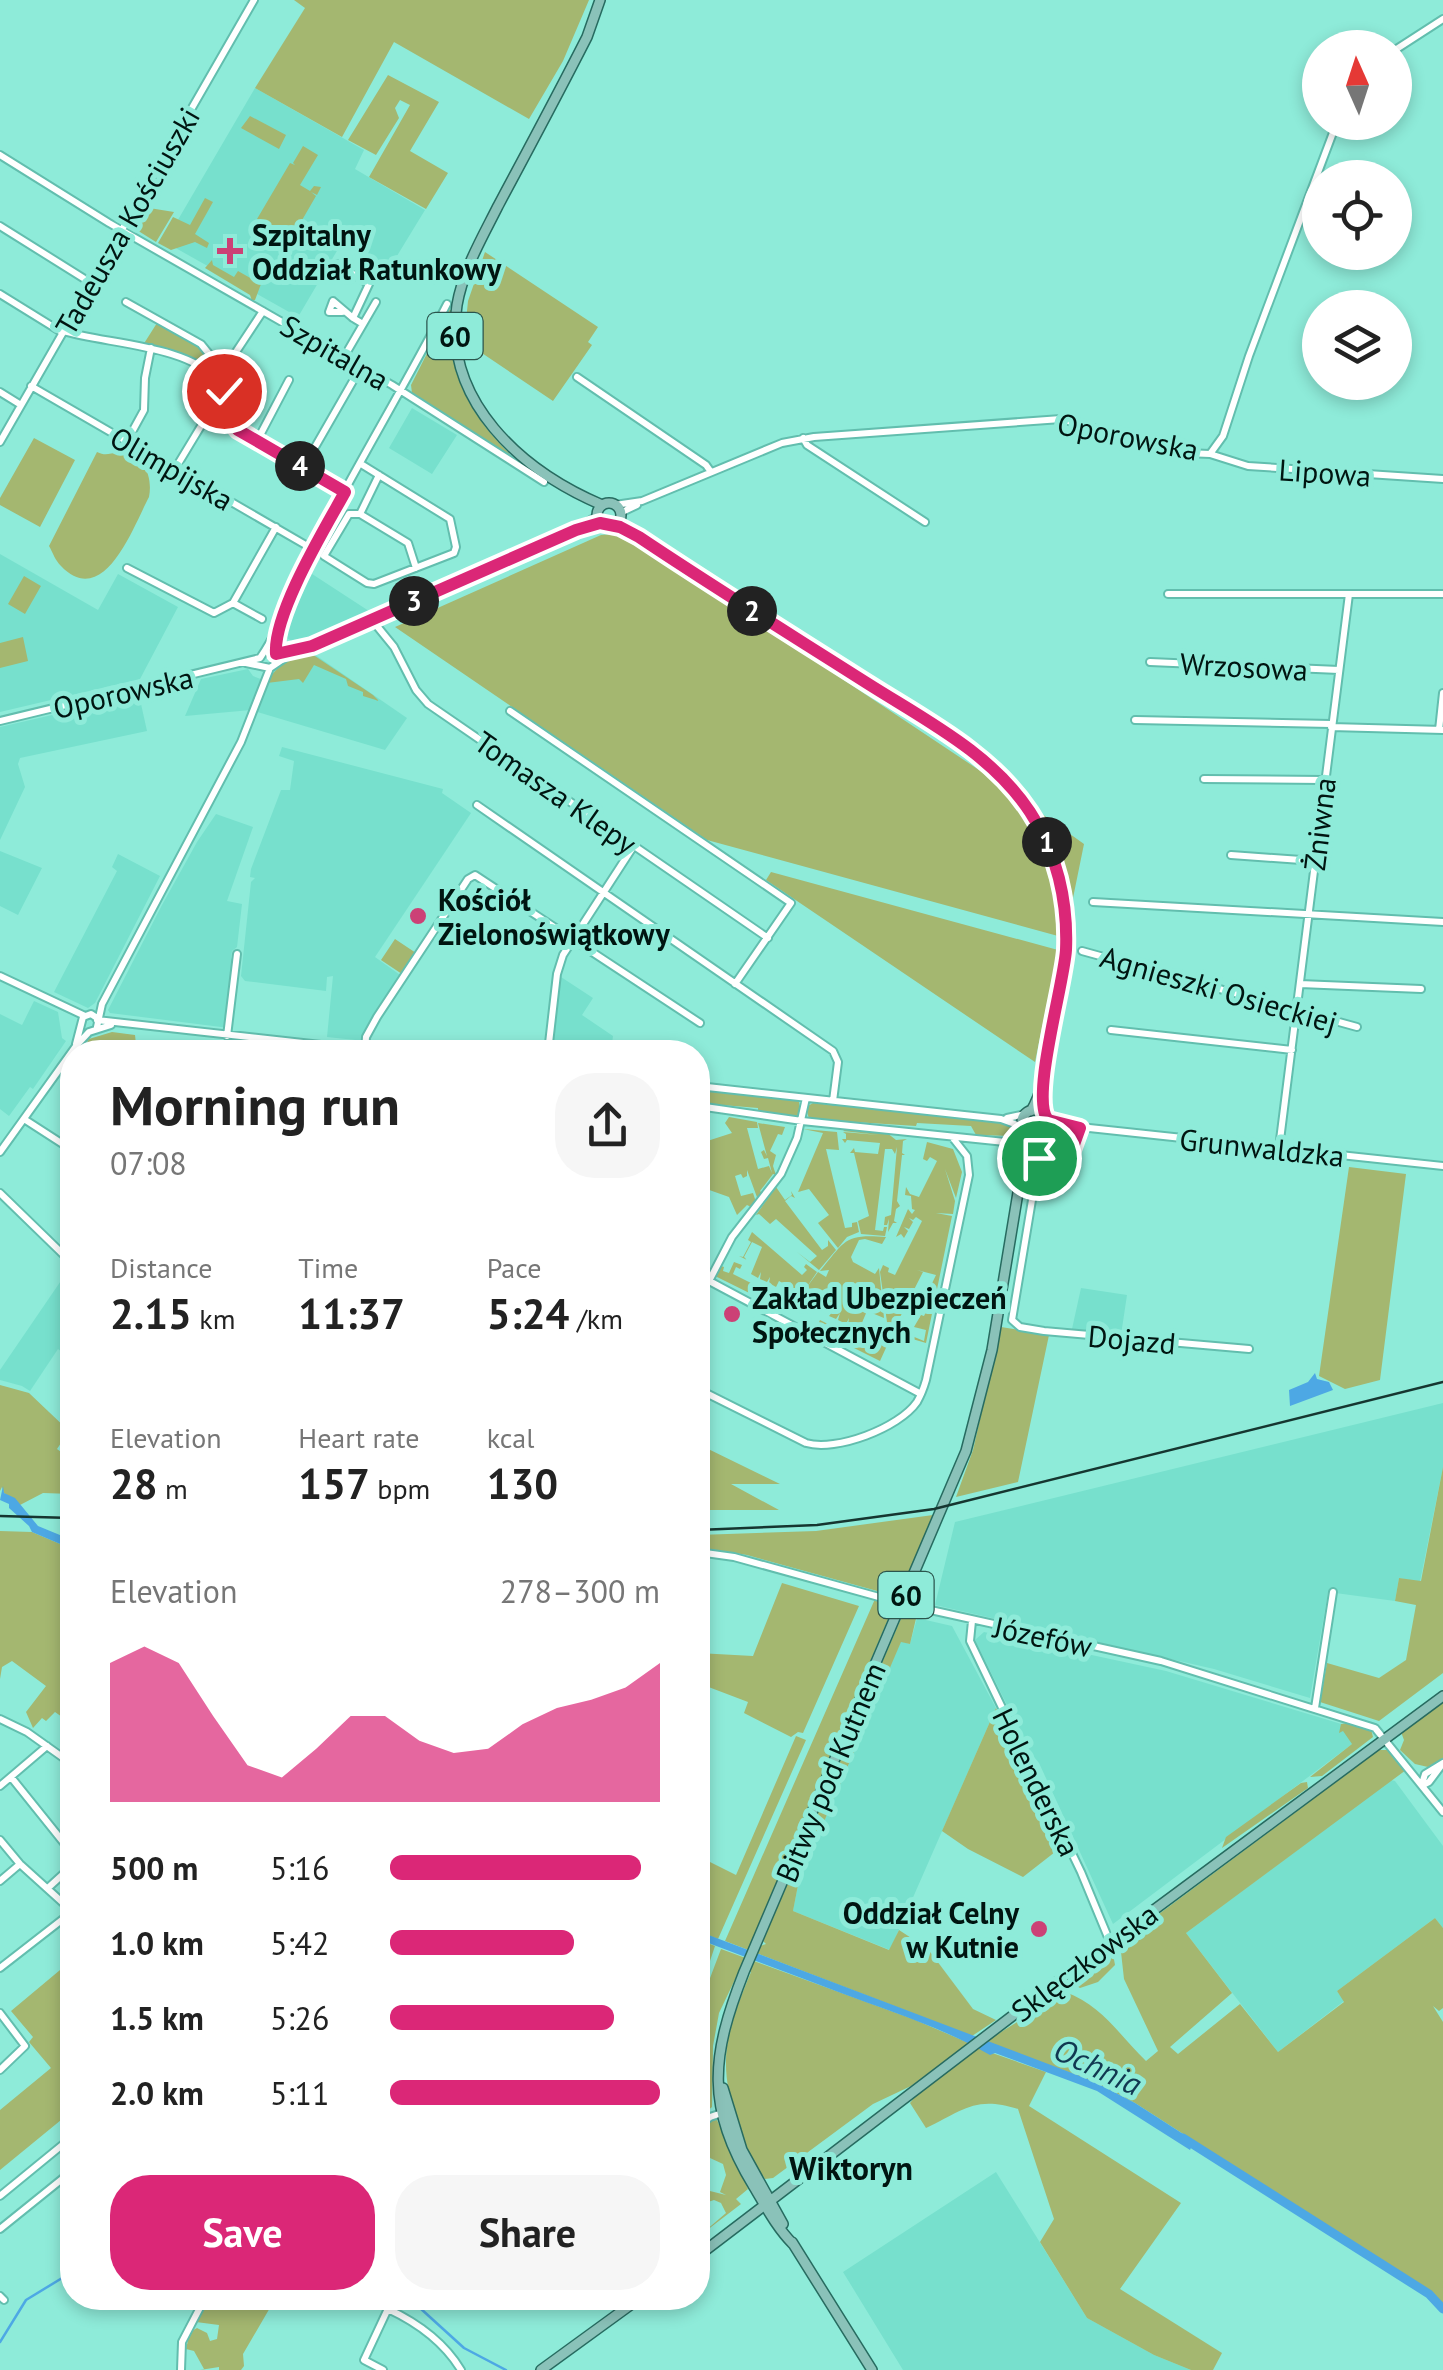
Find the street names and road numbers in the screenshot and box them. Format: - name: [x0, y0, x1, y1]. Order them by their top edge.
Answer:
- street label: Tadeusza Kościuszki: [46, 100, 208, 342]
- street label: Szpitalna: [274, 305, 396, 399]
- road number: 60: [428, 313, 482, 359]
- street label: Oporowska: [1054, 403, 1202, 469]
- street label: Olimpijska: [103, 417, 241, 519]
- street label: Lipowa: [1278, 449, 1372, 495]
- street label: Wrzosowa: [1179, 643, 1309, 689]
- street label: Oporowska: [49, 657, 197, 727]
- street label: Tomasza Klepy: [467, 722, 645, 862]
- street label: Żniwna: [1294, 775, 1344, 873]
- street label: Agnieszki Osieckiej: [1096, 937, 1342, 1041]
- street label: Grunwaldzka: [1178, 1119, 1346, 1175]
- street label: Dojazd: [1086, 1316, 1178, 1362]
- road number: 60: [878, 1572, 934, 1618]
- street label: Józefów: [988, 1606, 1096, 1665]
- street label: Bitwy pod Kutnem: [766, 1656, 894, 1888]
- street label: Holenderska: [984, 1701, 1090, 1863]
- street label: Sklęczkowska: [1003, 1894, 1165, 2030]

